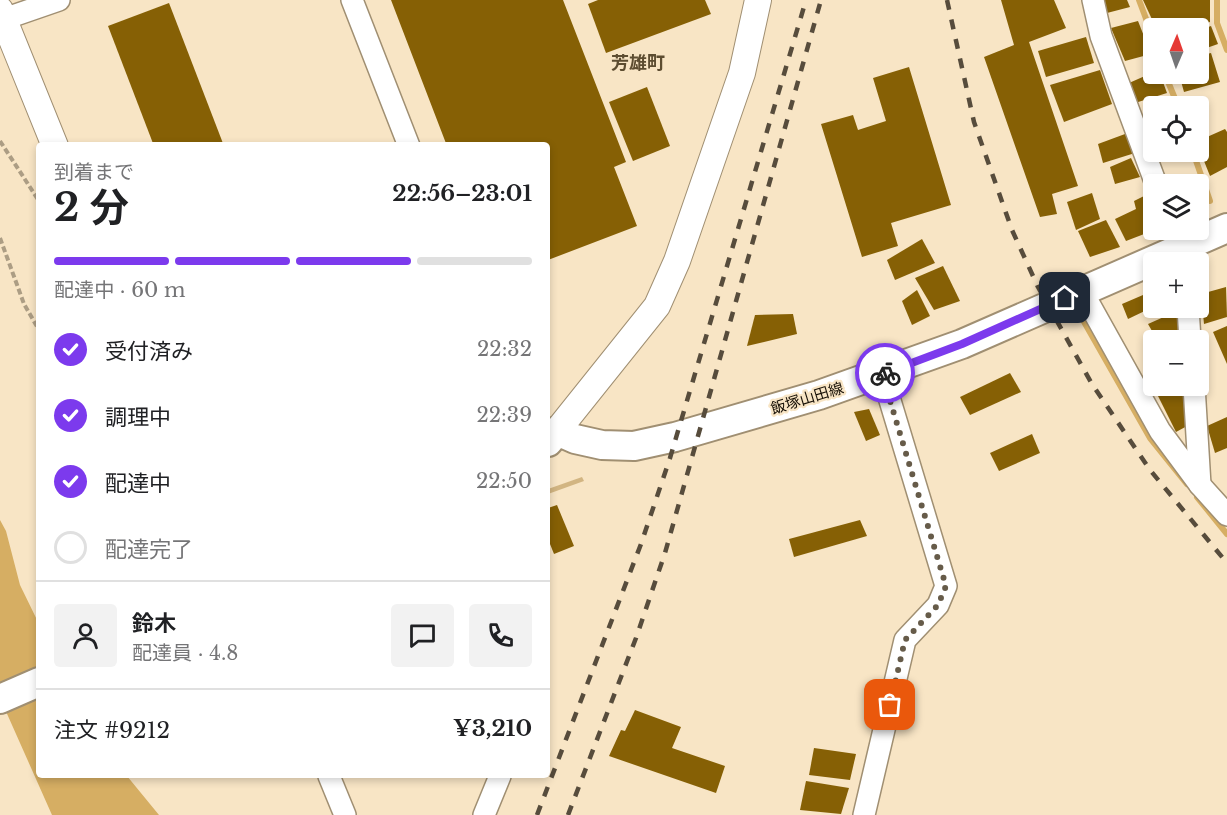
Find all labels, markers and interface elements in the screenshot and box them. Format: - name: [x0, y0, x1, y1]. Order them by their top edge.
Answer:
- north arrow: [1143, 18, 1209, 84]
- map controls: [1143, 18, 1209, 396]
- district label: 芳雄町: [611, 52, 665, 74]
- button: locate: [1143, 96, 1209, 162]
- text: 到着まで: [54, 160, 134, 184]
- button: layers: [1143, 174, 1209, 240]
- text: 22:56–23:01: [392, 180, 532, 207]
- text: 2 分: [54, 183, 129, 232]
- button: +: [1143, 252, 1209, 318]
- pin: [1039, 272, 1090, 323]
- text: 配達中 · 60 m: [54, 278, 186, 302]
- icon: home: [1048, 281, 1081, 314]
- button: −: [1143, 330, 1209, 396]
- icon: check: [54, 333, 87, 366]
- text: 22:32: [477, 337, 532, 361]
- text: 受付済み: [105, 338, 193, 365]
- courier: [855, 343, 915, 403]
- icon: bike: [869, 357, 902, 390]
- street label: 飯塚山田線: [768, 378, 846, 418]
- icon: check: [54, 399, 87, 432]
- text: 22:39: [476, 403, 532, 427]
- text: 調理中: [105, 404, 171, 431]
- icon: check: [54, 465, 87, 498]
- text: 22:50: [476, 469, 532, 493]
- text: 配達中: [105, 470, 171, 497]
- text: 配達完了: [105, 536, 193, 563]
- button: person: [54, 604, 117, 667]
- button: chat: [391, 604, 454, 667]
- button: phone: [469, 604, 532, 667]
- text: 鈴木: [132, 610, 176, 637]
- text: 配達員 · 4.8: [132, 641, 238, 665]
- pin: [864, 679, 915, 730]
- icon: bag: [873, 688, 906, 721]
- text: ¥3,210: [453, 715, 532, 742]
- text: 注文 #9212: [54, 717, 170, 744]

